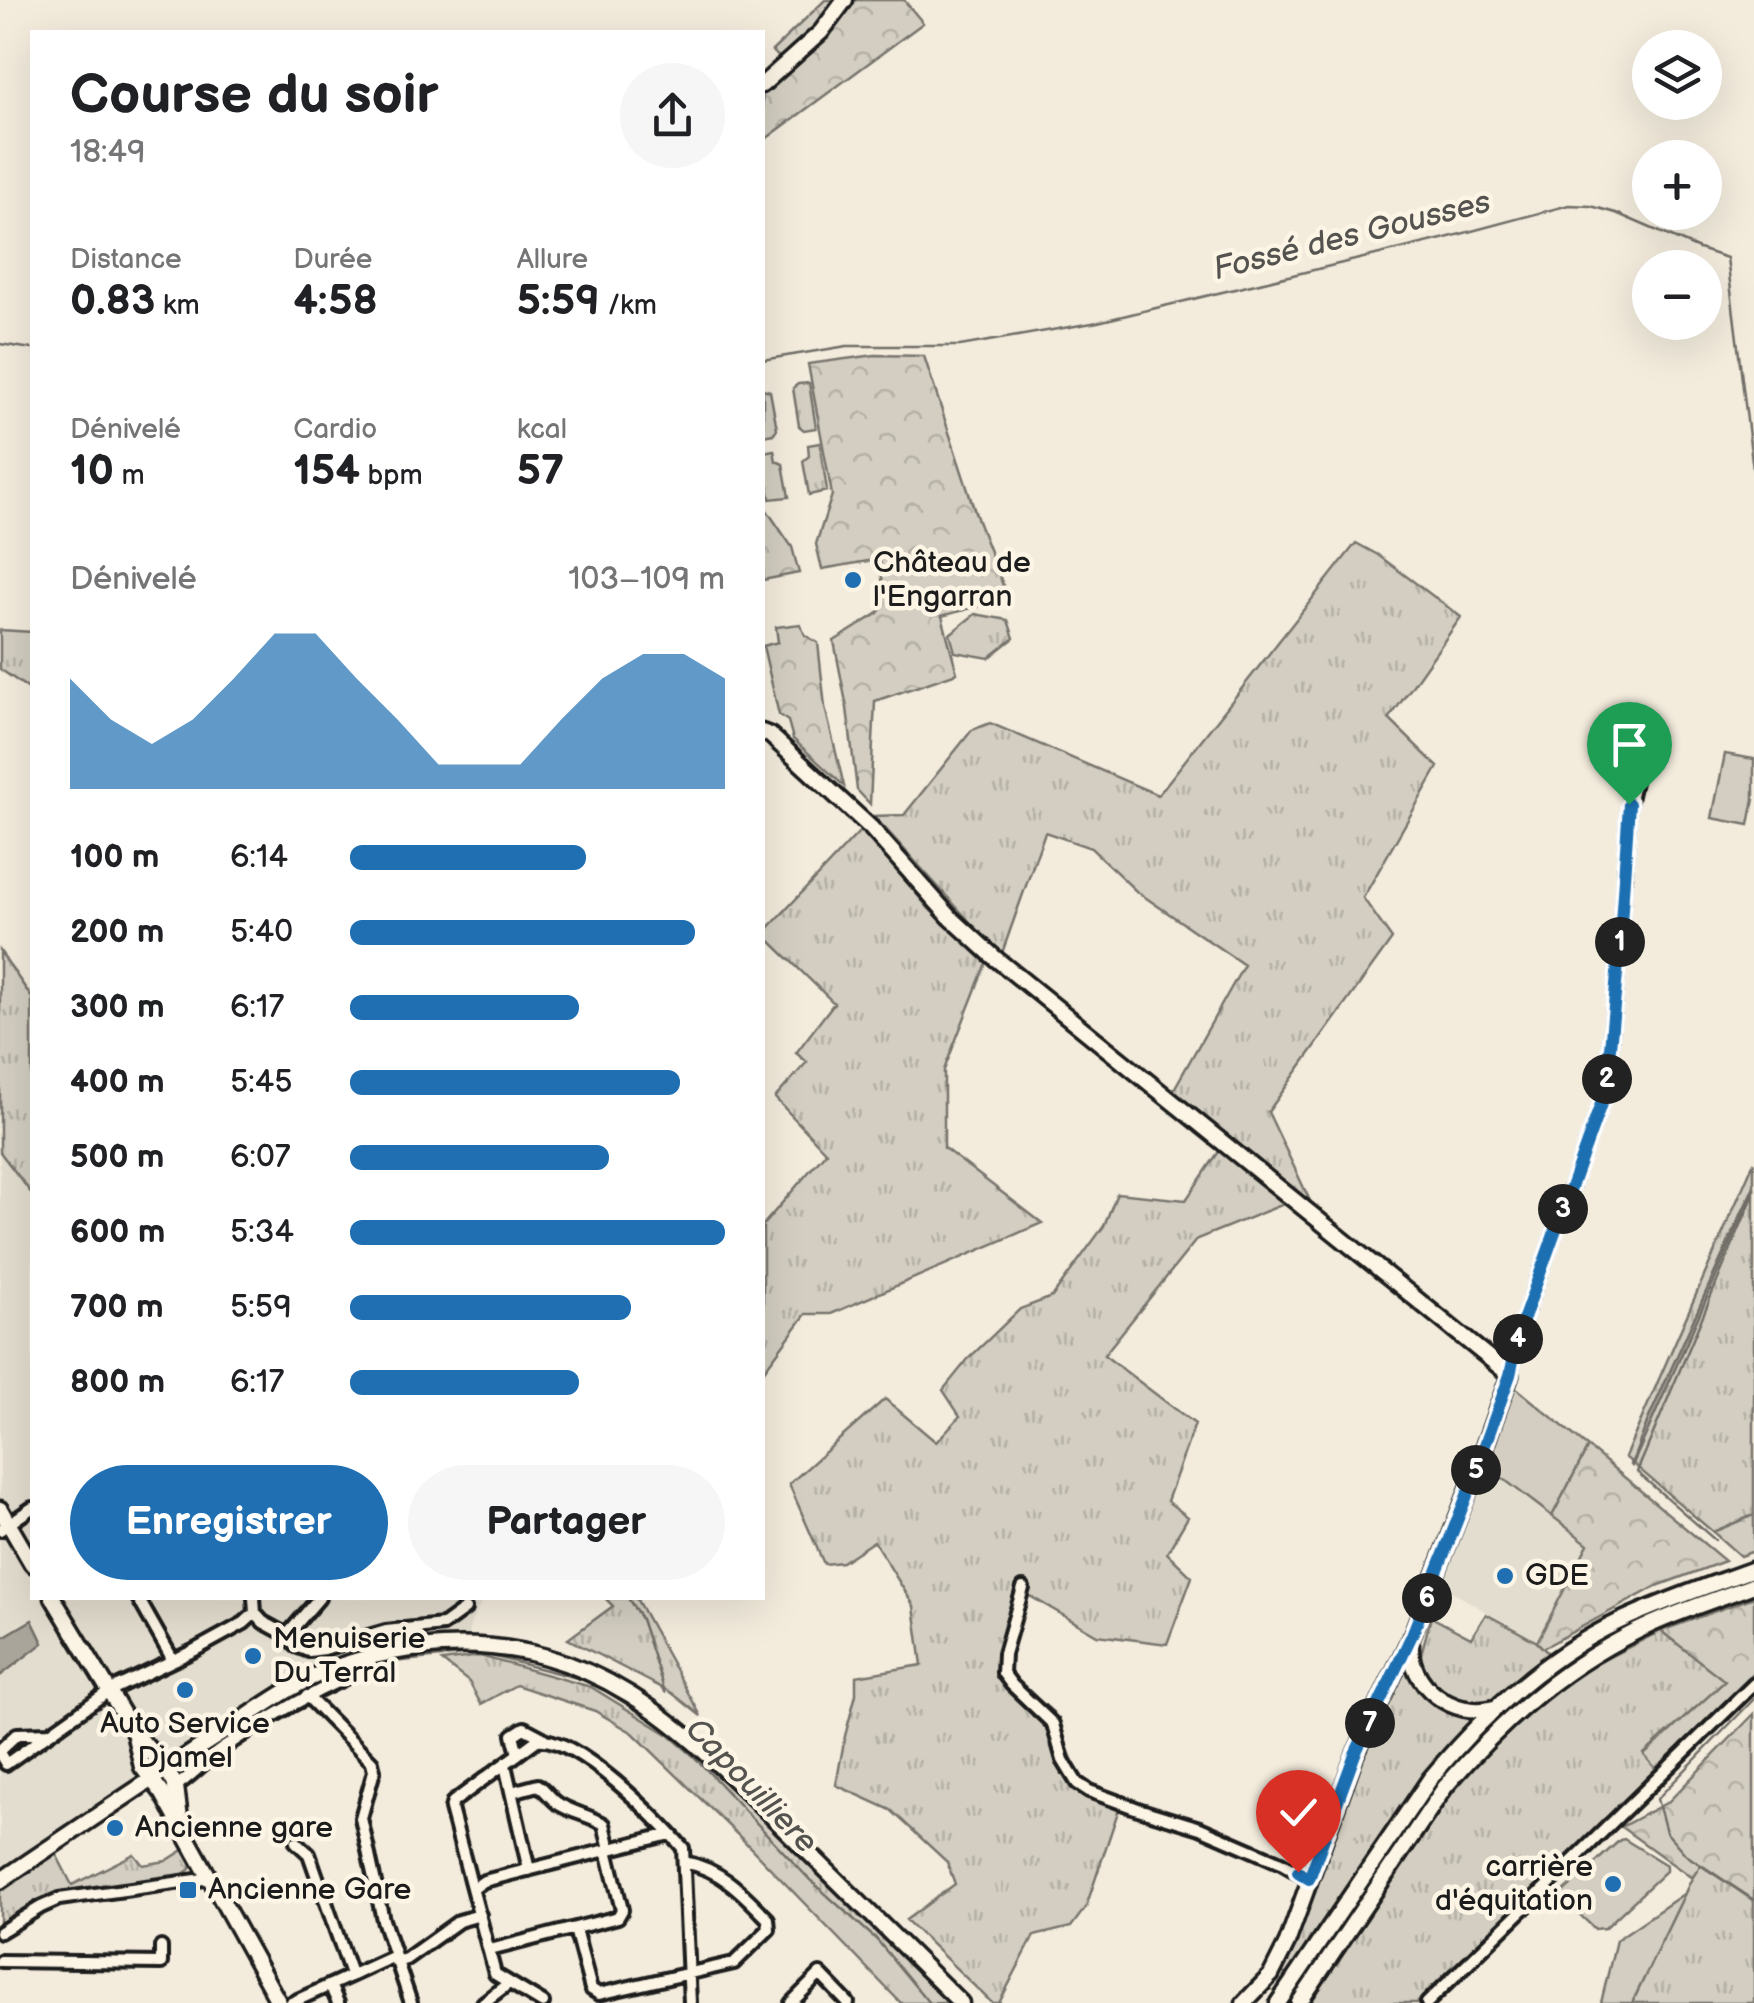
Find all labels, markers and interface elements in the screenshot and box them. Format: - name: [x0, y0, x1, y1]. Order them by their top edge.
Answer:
- map controls: [1632, 30, 1722, 340]
- button: layers: [1632, 30, 1722, 120]
- text: Course du soir: [70, 62, 438, 129]
- button: share: [620, 63, 725, 168]
- text: 18:49: [70, 133, 146, 172]
- button: +: [1632, 140, 1722, 230]
- water label: Fossé des Gousses: [1209, 183, 1495, 289]
- text: Distance: [70, 243, 182, 276]
- text: Durée: [293, 243, 372, 276]
- text: Allure: [517, 243, 588, 276]
- button: −: [1632, 250, 1722, 340]
- text: 0.83: [70, 276, 155, 327]
- text: 4:58: [293, 276, 378, 327]
- text: 5:59: [517, 276, 600, 327]
- text: km: [155, 289, 200, 322]
- text: /km: [600, 289, 657, 322]
- text: Dénivelé: [70, 413, 181, 446]
- text: Cardio: [293, 413, 377, 446]
- text: kcal: [517, 413, 567, 446]
- text: 10: [70, 446, 114, 497]
- text: 154: [293, 446, 360, 497]
- text: 57: [517, 446, 564, 497]
- text: m: [114, 459, 145, 492]
- text: bpm: [360, 459, 423, 492]
- place label: Château de l'Engarran: [873, 545, 1031, 615]
- text: Dénivelé: [70, 560, 197, 599]
- text: 103–109 m: [568, 560, 725, 599]
- marker: Château de l'Engarran: [842, 569, 864, 591]
- pin: [1587, 702, 1672, 805]
- icon: arrive: [1602, 717, 1657, 772]
- text: 100 m: [70, 838, 159, 877]
- text: 6:14: [230, 838, 288, 877]
- text: 200 m: [70, 913, 164, 952]
- text: 5:40: [230, 913, 293, 952]
- pin: 1: [1595, 917, 1645, 967]
- text: 1: [1614, 925, 1626, 958]
- text: 300 m: [70, 988, 165, 1027]
- text: 6:17: [230, 988, 284, 1027]
- pin: 2: [1582, 1054, 1632, 1104]
- text: 2: [1599, 1062, 1615, 1095]
- text: 400 m: [70, 1063, 165, 1102]
- text: 5:45: [230, 1063, 293, 1102]
- text: 500 m: [70, 1138, 164, 1177]
- text: 6:07: [230, 1138, 291, 1177]
- pin: 3: [1538, 1184, 1588, 1234]
- text: 3: [1555, 1192, 1571, 1225]
- text: 600 m: [70, 1213, 165, 1252]
- text: 5:34: [230, 1213, 294, 1252]
- text: 700 m: [70, 1288, 163, 1327]
- text: 5:59: [230, 1288, 292, 1327]
- pin: 4: [1493, 1314, 1543, 1364]
- text: 4: [1510, 1322, 1526, 1355]
- text: 800 m: [70, 1363, 165, 1402]
- text: 6:17: [230, 1363, 284, 1402]
- pin: 5: [1451, 1445, 1501, 1495]
- text: 5: [1468, 1453, 1484, 1486]
- button: Enregistrer: [70, 1465, 388, 1580]
- button: Partager: [408, 1465, 725, 1580]
- place label: GDE: [1525, 1558, 1589, 1594]
- marker: GDE: [1494, 1565, 1516, 1587]
- pin: 6: [1402, 1573, 1452, 1623]
- text: 6: [1419, 1581, 1435, 1614]
- place label: Menuiserie Du Terral: [273, 1621, 425, 1691]
- marker: Menuiserie Du Terral: [242, 1645, 264, 1667]
- marker: Auto Service Djamel: [174, 1679, 196, 1701]
- pin: 7: [1345, 1698, 1395, 1748]
- place label: Auto Service Djamel: [100, 1706, 270, 1776]
- text: 7: [1362, 1706, 1378, 1739]
- water label: Capouilliere: [677, 1710, 825, 1862]
- pin: [1256, 1770, 1341, 1873]
- icon: check: [1271, 1785, 1326, 1840]
- place label: Ancienne gare: [135, 1810, 333, 1846]
- marker: Ancienne gare: [104, 1817, 126, 1839]
- place label: carrière d'équitation: [1435, 1849, 1593, 1919]
- place label: Ancienne Gare: [208, 1872, 411, 1908]
- marker: carrière d'équitation: [1602, 1873, 1624, 1895]
- marker: Ancienne Gare: [177, 1879, 199, 1901]

